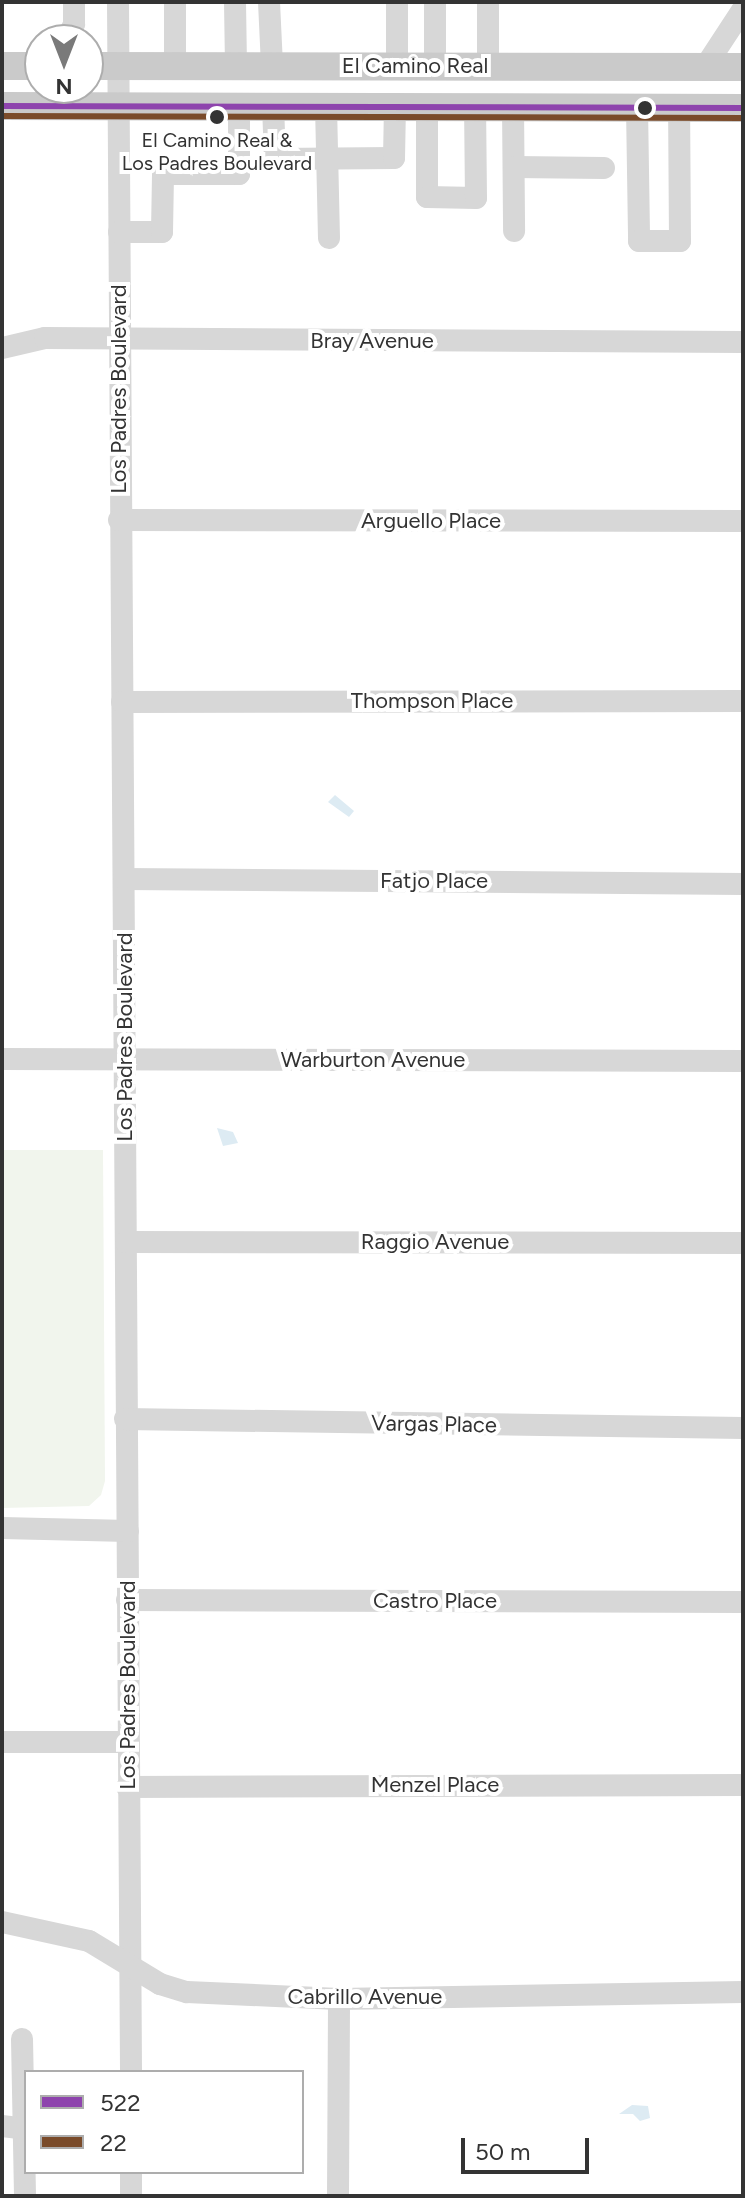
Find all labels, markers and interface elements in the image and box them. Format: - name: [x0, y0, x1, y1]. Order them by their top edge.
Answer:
- north arrow: [24, 24, 104, 104]
- street label: El Camino Real: [342, 53, 488, 79]
- text: N: [56, 73, 73, 100]
- unlabelled marker: [637, 100, 653, 116]
- marker: El Camino Real & Los Padres Boulevard: [209, 109, 225, 125]
- place label: El Camino Real & Los Padres Boulevard: [122, 128, 312, 175]
- street label: Los Padres Boulevard: [106, 284, 132, 494]
- street label: Bray Avenue: [310, 328, 434, 354]
- street label: Arguello Place: [361, 508, 501, 534]
- street label: Thompson Place: [351, 688, 513, 714]
- street label: Fatjo Place: [380, 868, 488, 894]
- street label: Los Padres Boulevard: [112, 932, 138, 1142]
- street label: Warburton Avenue: [281, 1047, 465, 1073]
- street label: Raggio Avenue: [361, 1229, 509, 1255]
- street label: Vargas Place: [371, 1410, 497, 1438]
- street label: Los Padres Boulevard: [115, 1580, 141, 1790]
- street label: Castro Place: [373, 1588, 497, 1614]
- street label: Menzel Place: [371, 1772, 499, 1798]
- street label: Cabrillo Avenue: [288, 1984, 442, 2010]
- legend: [24, 2070, 304, 2174]
- text: 522: [100, 2088, 141, 2117]
- scale bar: [465, 2122, 593, 2172]
- text: 22: [100, 2128, 127, 2157]
- text: 50 m: [475, 2137, 531, 2166]

